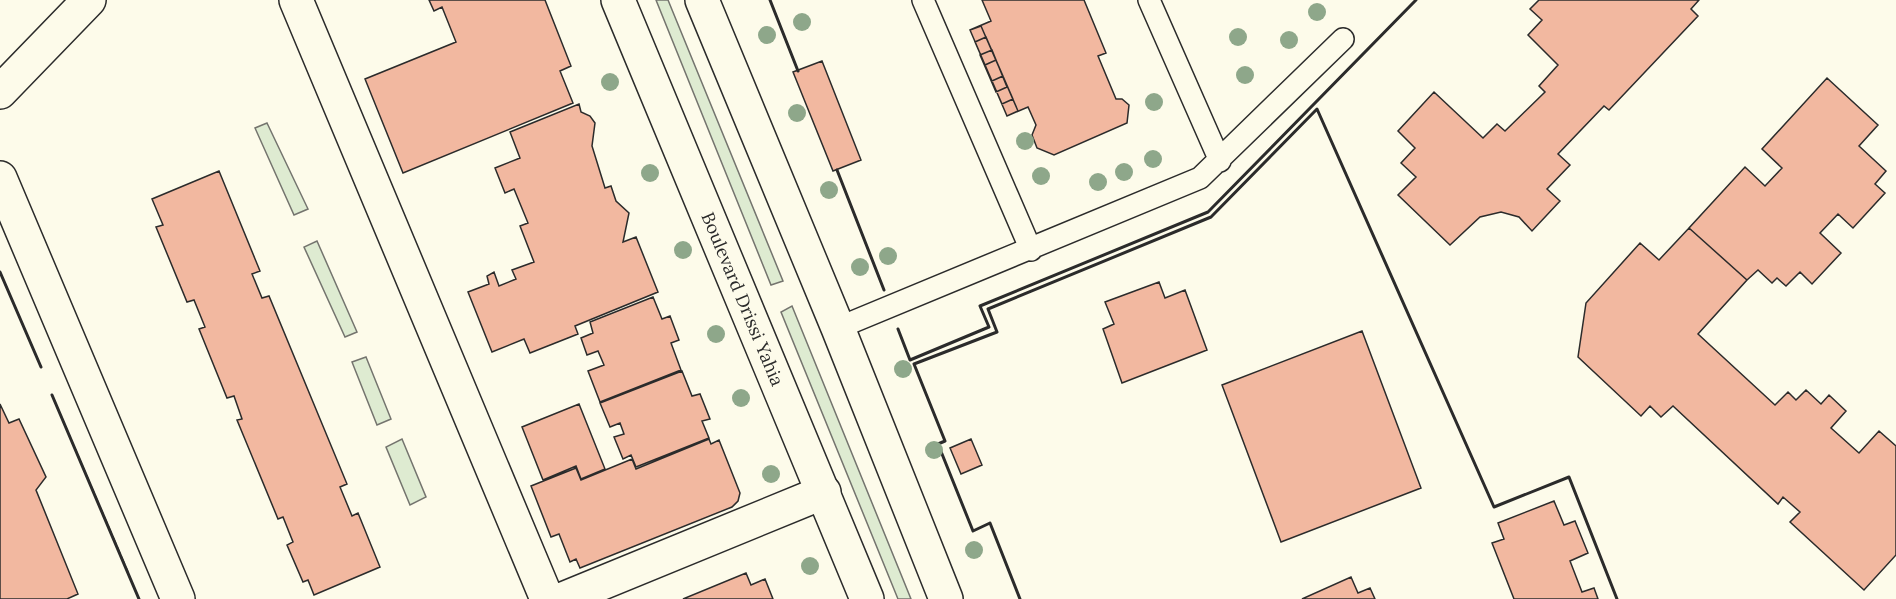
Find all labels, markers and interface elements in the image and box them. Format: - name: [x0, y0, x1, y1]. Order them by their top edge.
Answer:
- street label: Boulevard Drissi Yahia: [696, 209, 789, 389]

